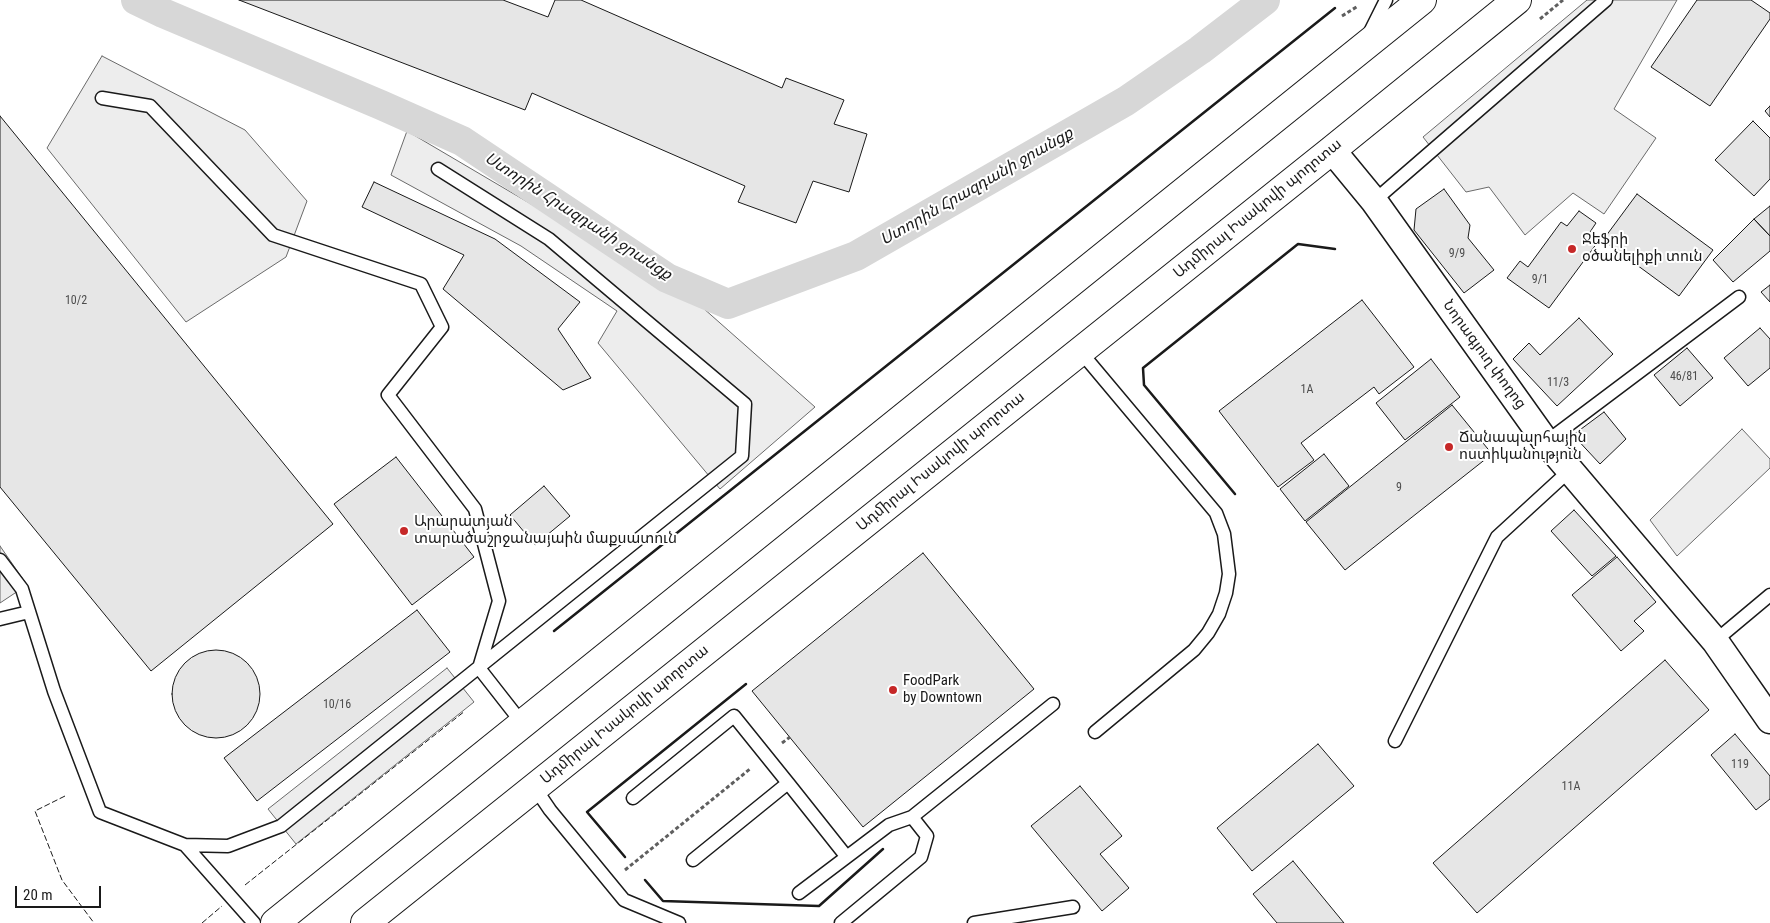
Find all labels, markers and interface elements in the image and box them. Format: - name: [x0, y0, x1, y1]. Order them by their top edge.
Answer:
- water label: Ստորին Հրազդանի ջրանցք: [877, 124, 1077, 250]
- street label: Ադմիրալ Իսակովի պողոտա: [1170, 135, 1346, 283]
- water label: Ստորին Հրազդանի ջրանցք: [481, 149, 675, 285]
- place label: Ջեֆրի օծանելիքի տուն: [1582, 231, 1703, 266]
- marker: Ջեֆրի օծանելիքի տուն: [1566, 243, 1578, 255]
- house number: 9/9: [1449, 247, 1465, 261]
- house number: 9/1: [1532, 273, 1548, 287]
- house number: 10/2: [65, 294, 87, 308]
- street label: Նորագյուղ փողոց: [1438, 297, 1530, 413]
- house number: 46/81: [1670, 370, 1698, 384]
- house number: 11/3: [1547, 376, 1569, 390]
- house number: 1А: [1301, 383, 1313, 397]
- street label: Ադմիրալ Իսակովի պողոտա: [853, 388, 1029, 536]
- place label: Ճանապարհային ոստիկանություն: [1459, 429, 1587, 464]
- marker: Ճանապարհային ոստիկանություն: [1443, 441, 1455, 453]
- house number: 9: [1396, 481, 1402, 495]
- place label: Արարատյան տարածաշրջանայաին մաքսատուն: [414, 513, 677, 548]
- marker: Արարատյան տարածաշրջանայաին մաքսատուն: [398, 525, 410, 537]
- street label: Ադմիրալ Իսակովի պողոտա: [537, 641, 713, 789]
- place label: FoodPark by Downtown: [903, 672, 982, 707]
- marker: FoodPark by Downtown: [887, 684, 899, 696]
- house number: 10/16: [323, 698, 351, 712]
- house number: 119: [1731, 758, 1749, 772]
- house number: 11A: [1562, 780, 1580, 794]
- scale bar: [18, 876, 104, 908]
- text: 20 m: [23, 886, 53, 904]

